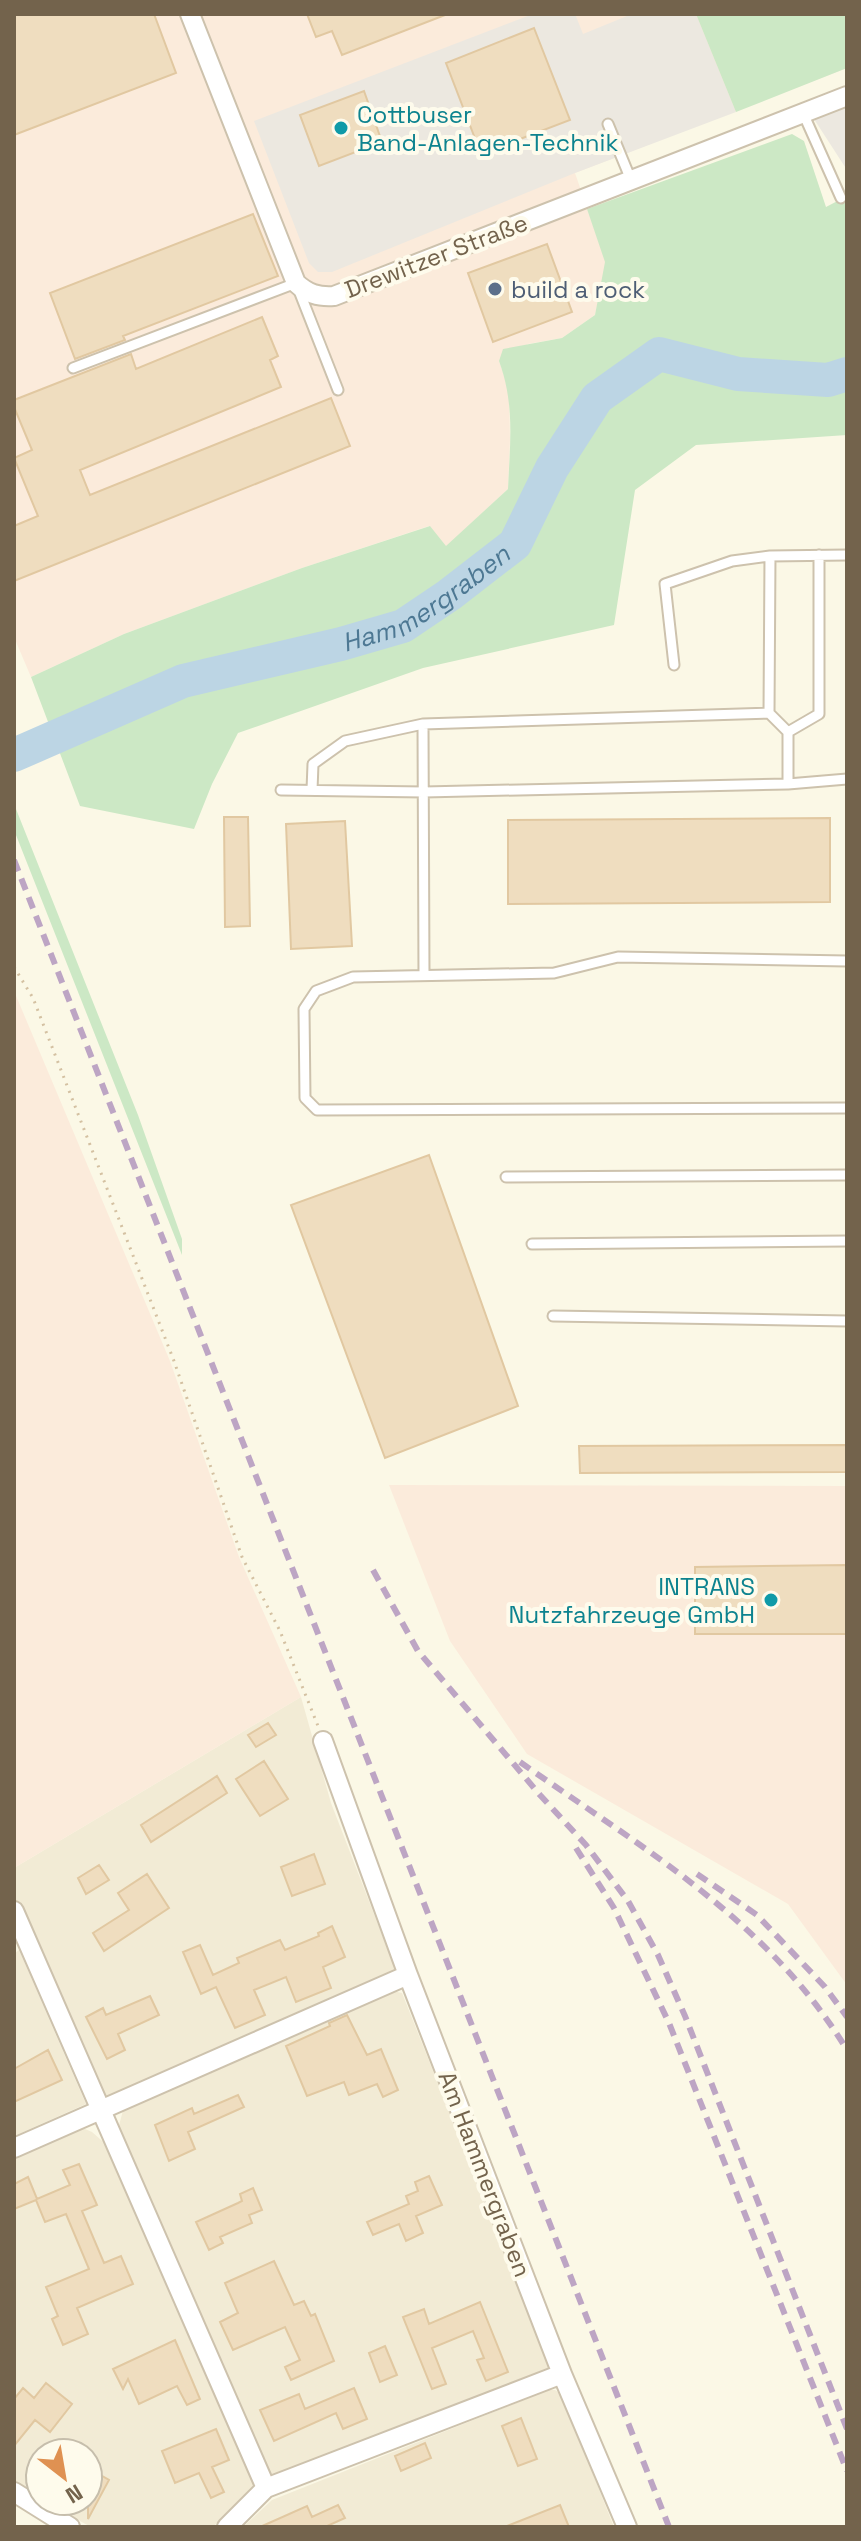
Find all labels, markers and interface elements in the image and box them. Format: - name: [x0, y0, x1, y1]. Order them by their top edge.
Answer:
- place label: Cottbuser Band-Anlagen-Technik: [357, 99, 618, 158]
- marker: Cottbuser Band-Anlagen-Technik: [332, 119, 350, 137]
- street label: Drewitzer Straße: [340, 207, 532, 305]
- place label: build a rock: [511, 274, 645, 305]
- marker: build a rock: [486, 280, 504, 298]
- water label: Hammergraben: [338, 537, 518, 660]
- place label: INTRANS Nutzfahrzeuge GmbH: [508, 1571, 755, 1630]
- marker: INTRANS Nutzfahrzeuge GmbH: [762, 1591, 780, 1609]
- street label: Am Hammergraben: [432, 2067, 538, 2281]
- north arrow: [24, 2437, 104, 2517]
- text: N: [61, 2478, 88, 2510]

